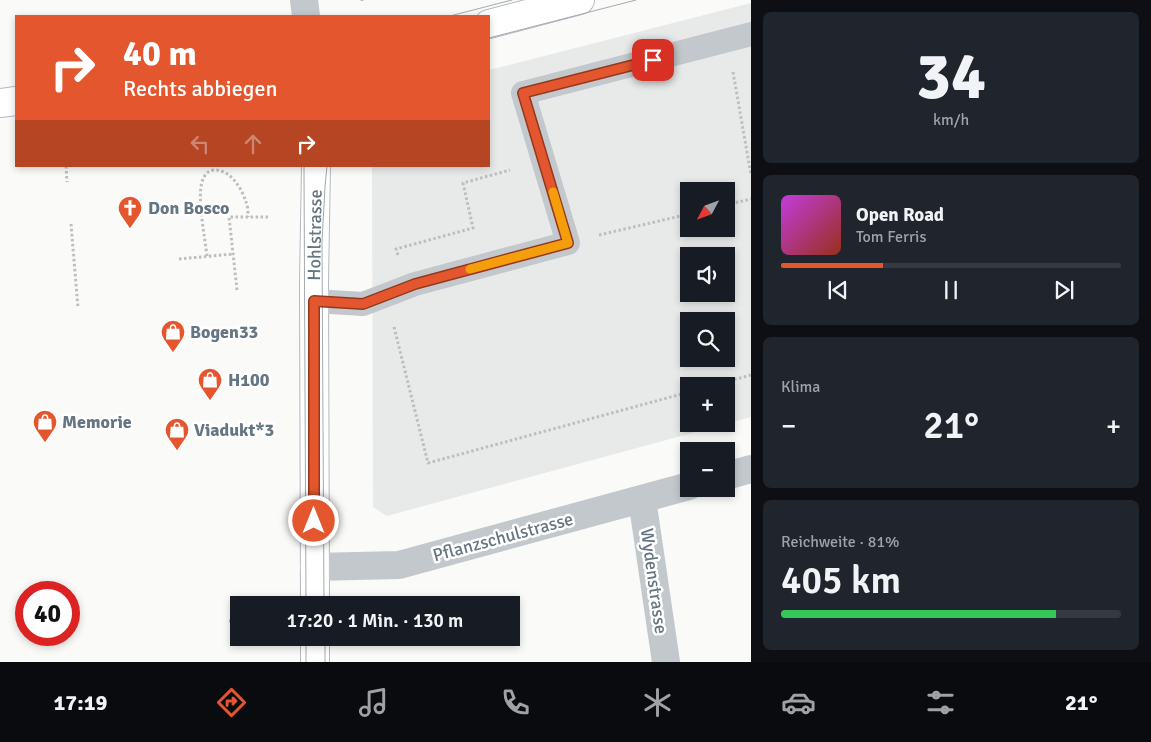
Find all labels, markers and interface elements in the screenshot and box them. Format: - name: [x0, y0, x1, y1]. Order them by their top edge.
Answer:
- text: 40 m: [123, 32, 197, 75]
- icon: right: [40, 35, 105, 100]
- text: 34: [916, 37, 986, 117]
- pin: [632, 39, 674, 81]
- icon: arrive: [639, 46, 667, 74]
- text: Rechts abbiegen: [123, 75, 277, 102]
- text: km/h: [933, 110, 969, 130]
- icon: left: [186, 130, 214, 158]
- icon: ahead: [239, 130, 267, 158]
- icon: right: [292, 130, 320, 158]
- north arrow: [680, 182, 735, 238]
- map controls: [680, 182, 735, 497]
- street label: Hohlstrasse: [303, 189, 327, 281]
- church icon: Don Bosco: [117, 195, 143, 229]
- place label: Don Bosco: [148, 197, 229, 219]
- text: Open Road: [856, 203, 944, 227]
- text: Tom Ferris: [856, 227, 926, 247]
- button: sound: [680, 247, 735, 302]
- icon: previous: [824, 276, 852, 304]
- icon: pause: [937, 276, 965, 304]
- icon: next: [1050, 276, 1078, 304]
- button: search: [680, 312, 735, 367]
- shop icon: Bogen33: [160, 319, 186, 353]
- place label: Bogen33: [190, 321, 258, 343]
- shop icon: H100: [197, 367, 223, 401]
- place label: H100: [228, 369, 270, 391]
- button: +: [680, 377, 735, 432]
- text: Klima: [781, 377, 820, 397]
- text: 21°: [923, 402, 979, 449]
- shop icon: Memorie: [32, 409, 58, 443]
- text: −: [781, 409, 796, 443]
- text: +: [1106, 409, 1121, 443]
- place label: Memorie: [62, 411, 132, 433]
- shop icon: Viadukt*3: [164, 417, 190, 451]
- place label: Viadukt*3: [194, 419, 274, 441]
- button: −: [680, 442, 735, 497]
- position arrow: [287, 494, 339, 546]
- street label: Pflanzschulstrasse: [430, 508, 576, 566]
- street label: Wydenstrasse: [636, 527, 672, 635]
- text: Reichweite · 81%: [781, 532, 900, 552]
- text: 405 km: [781, 557, 901, 604]
- speed limit sign: 40: [15, 581, 80, 646]
- text: 17:20 · 1 Min. · 130 m: [287, 609, 463, 633]
- icon: directions: [214, 685, 249, 720]
- icon: music: [356, 685, 391, 720]
- icon: phone: [498, 685, 533, 720]
- icon: climate: [640, 685, 675, 720]
- icon: car: [781, 685, 816, 720]
- icon: filters: [923, 685, 958, 720]
- text: 17:19: [53, 689, 107, 716]
- text: 21°: [1065, 689, 1098, 716]

